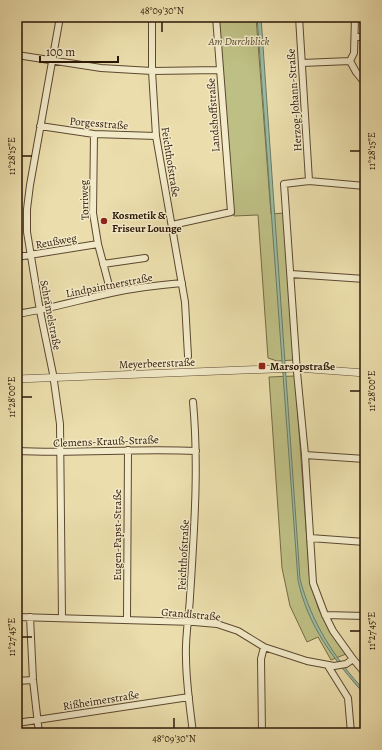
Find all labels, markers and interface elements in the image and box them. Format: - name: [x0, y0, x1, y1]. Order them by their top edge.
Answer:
- text: 48°09'30"N: [140, 4, 184, 17]
- park label: Am Durchblick: [208, 34, 270, 49]
- scale bar: [40, 38, 118, 64]
- text: 100 m: [46, 44, 75, 60]
- street label: Herzog-Johann-Straße: [283, 48, 306, 152]
- street label: Landshoffstraße: [203, 77, 224, 152]
- street label: Porgesstraße: [69, 113, 129, 134]
- street label: Feichthofstraße: [158, 126, 183, 198]
- text: 11°28'15"E: [365, 132, 378, 170]
- text: 11°28'15"E: [5, 137, 18, 175]
- street label: Torriweg: [76, 179, 93, 220]
- place label: Kosmetik & Friseur Lounge: [112, 208, 182, 236]
- marker: Kosmetik & Friseur Lounge: [99, 216, 109, 226]
- street label: Reußweg: [34, 230, 78, 252]
- street label: Lindpaintnerstraße: [64, 270, 154, 301]
- street label: Schrämelstraße: [36, 279, 65, 351]
- street label: Meyerbeerstraße: [119, 355, 195, 372]
- place label: Marsopstraße: [270, 359, 335, 374]
- marker: Marsopstraße: [257, 361, 267, 371]
- text: 11°28'00"E: [365, 371, 378, 411]
- text: 11°28'00"E: [5, 377, 18, 417]
- street label: Clemens-Krauß-Straße: [53, 432, 159, 451]
- street label: Eugen-Papst-Straße: [110, 489, 125, 581]
- street label: Feichthofstraße: [174, 519, 193, 591]
- street label: Grandlstraße: [161, 604, 221, 625]
- text: 11°27'45"E: [365, 612, 378, 650]
- text: 11°27'45"E: [5, 618, 18, 656]
- street label: Rißheimerstraße: [62, 687, 140, 714]
- text: 48°09'30"N: [152, 732, 196, 745]

